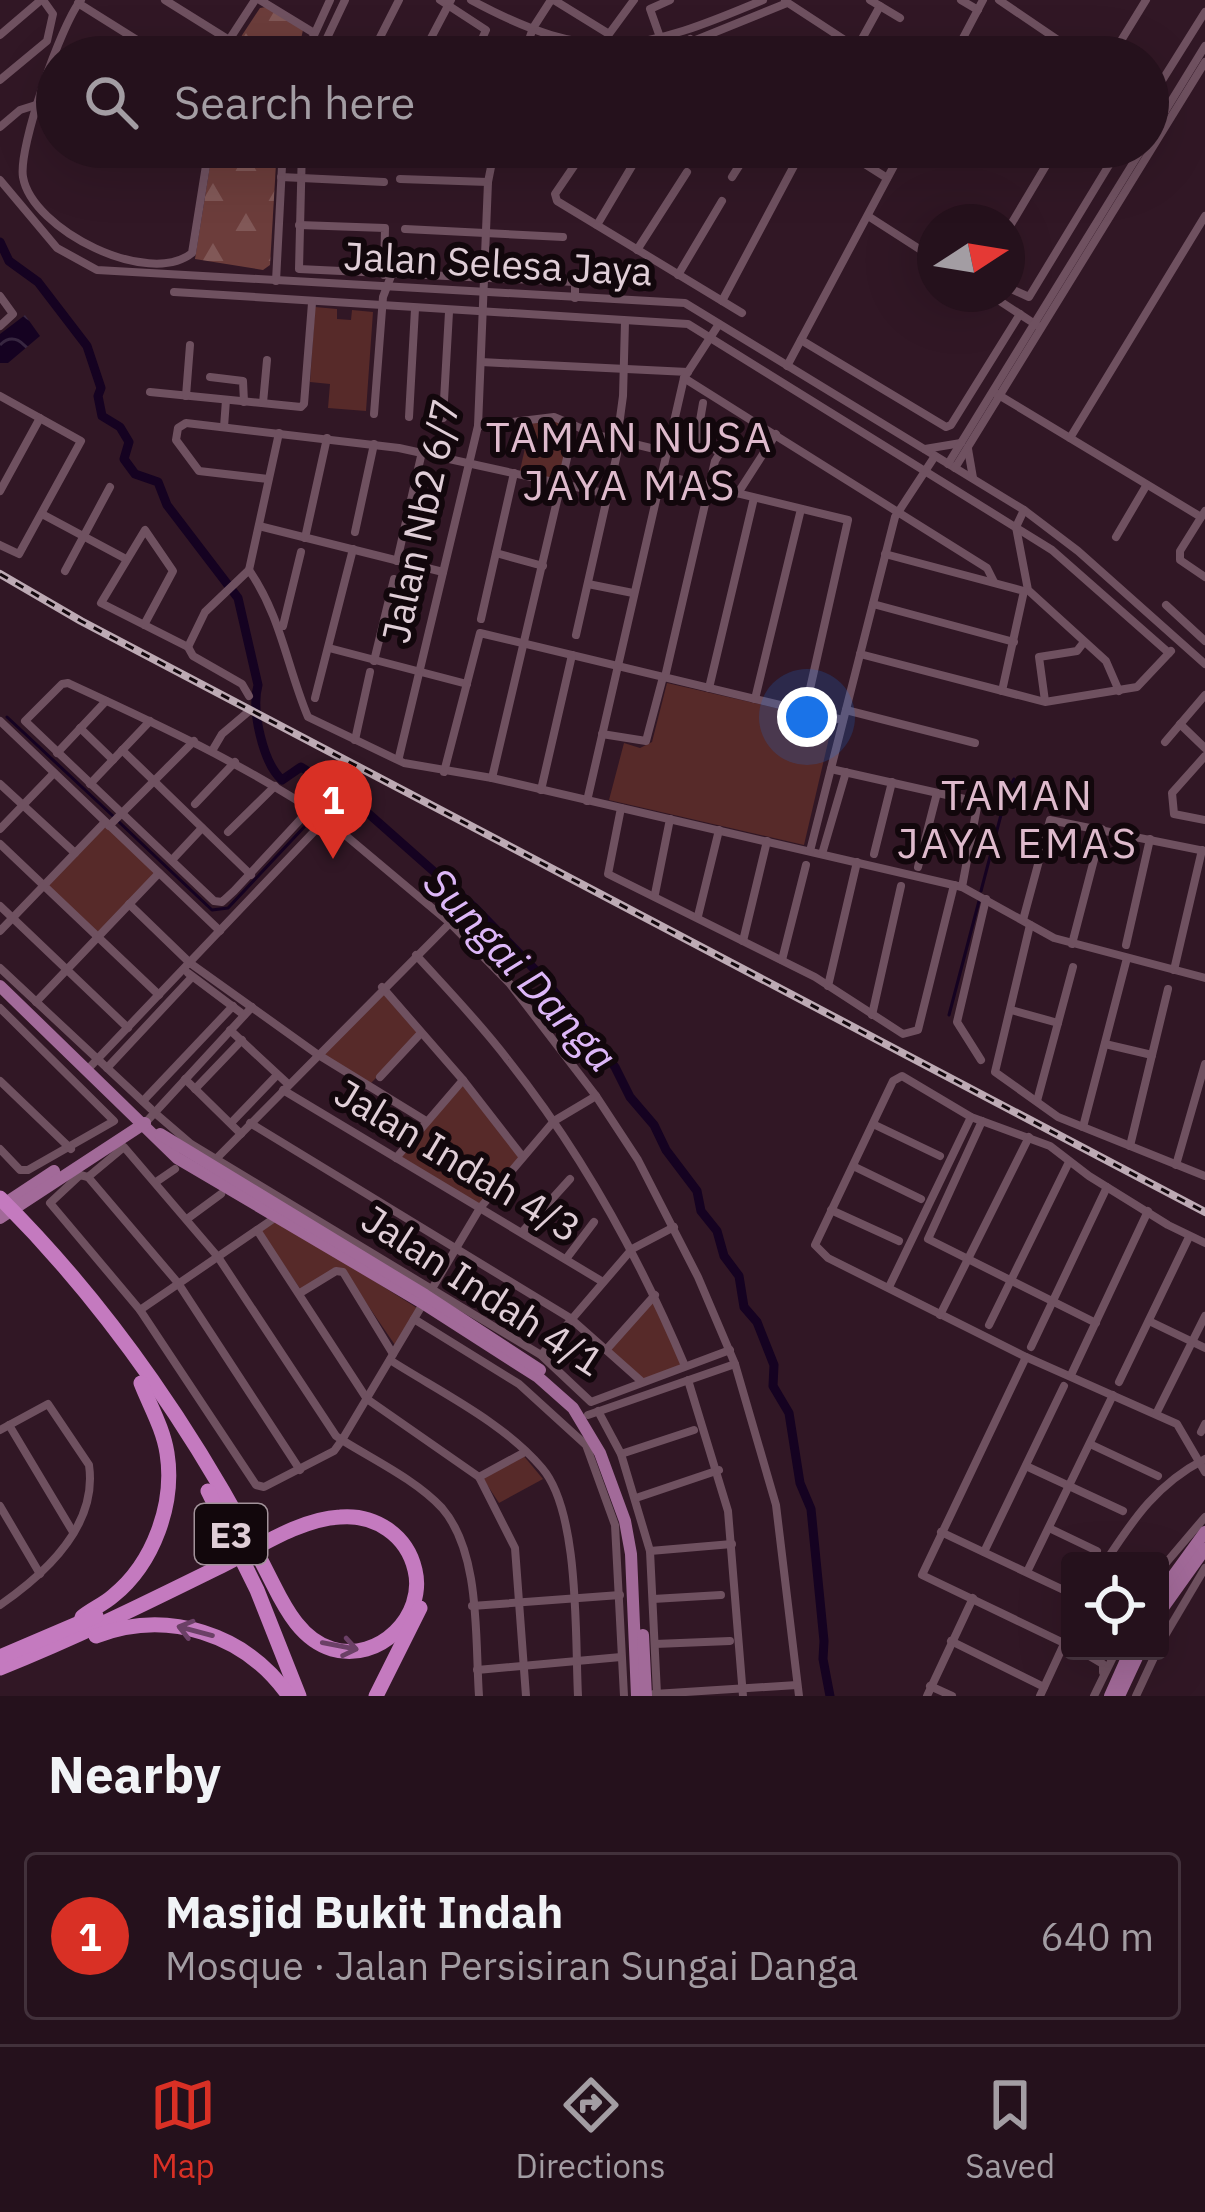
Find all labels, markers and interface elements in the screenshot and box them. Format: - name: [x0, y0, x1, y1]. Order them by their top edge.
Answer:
- search box: [36, 36, 1169, 168]
- icon: search: [78, 69, 144, 135]
- text: Search here: [174, 73, 415, 131]
- north arrow: [917, 204, 1025, 312]
- street label: Jalan Selesa Jaya: [342, 229, 654, 297]
- street label: Jalan Nb2 6/7: [369, 394, 471, 648]
- district label: TAMAN NUSA JAYA MAS: [486, 409, 774, 512]
- your location: [777, 687, 837, 747]
- pin: 1: [294, 760, 372, 859]
- district label: TAMAN JAYA EMAS: [897, 767, 1139, 870]
- water label: Sungai Danga: [412, 855, 630, 1083]
- street label: Jalan Indah 4/3: [326, 1067, 590, 1253]
- street label: Jalan Indah 4/1: [353, 1193, 613, 1387]
- road number: E3: [195, 1504, 267, 1564]
- map controls: [1061, 1552, 1169, 1660]
- button: locate: [1061, 1552, 1169, 1660]
- one-way arrow: [177, 1618, 215, 1640]
- one-way arrow: [319, 1636, 358, 1658]
- text: Nearby: [48, 1741, 221, 1807]
- text: Masjid Bukit Indah: [165, 1882, 563, 1940]
- text: 1: [78, 1911, 102, 1962]
- text: 640 m: [1041, 1911, 1154, 1962]
- text: Mosque · Jalan Persisiran Sungai Danga: [165, 1940, 858, 1991]
- tab: Map: [150, 2072, 216, 2187]
- tab: Directions: [516, 2072, 666, 2187]
- tab: Saved: [965, 2072, 1055, 2187]

